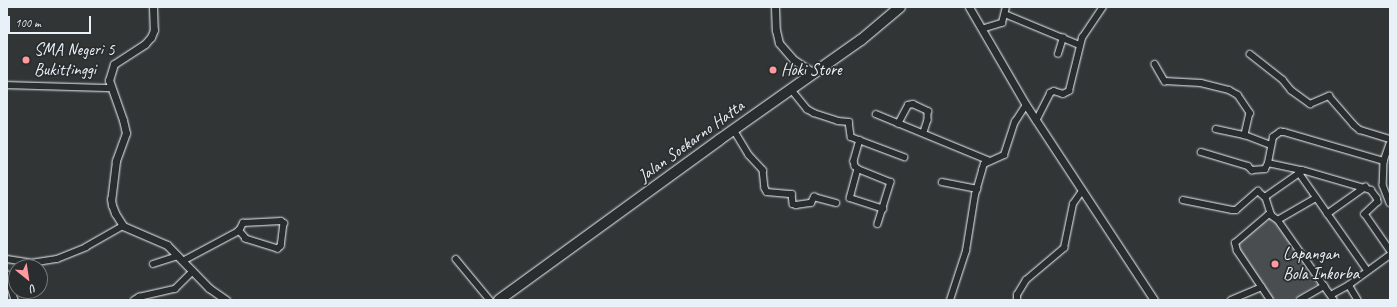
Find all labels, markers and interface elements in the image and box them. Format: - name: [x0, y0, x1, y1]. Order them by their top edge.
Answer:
- scale bar: [10, 8, 93, 34]
- text: 100 m: [15, 15, 41, 31]
- place label: SMA Negeri 5 Bukittinggi: [34, 40, 115, 80]
- marker: SMA Negeri 5 Bukittinggi: [21, 55, 31, 65]
- place label: Hoki Store: [781, 60, 842, 80]
- marker: Hoki Store: [768, 65, 778, 75]
- street label: Jalan Soekarno Hatta: [634, 96, 748, 186]
- place label: Lapangan Bola Inkorba: [1283, 244, 1358, 284]
- north arrow: [8, 259, 48, 299]
- marker: Lapangan Bola Inkorba: [1270, 259, 1280, 269]
- text: U: [28, 281, 39, 296]

